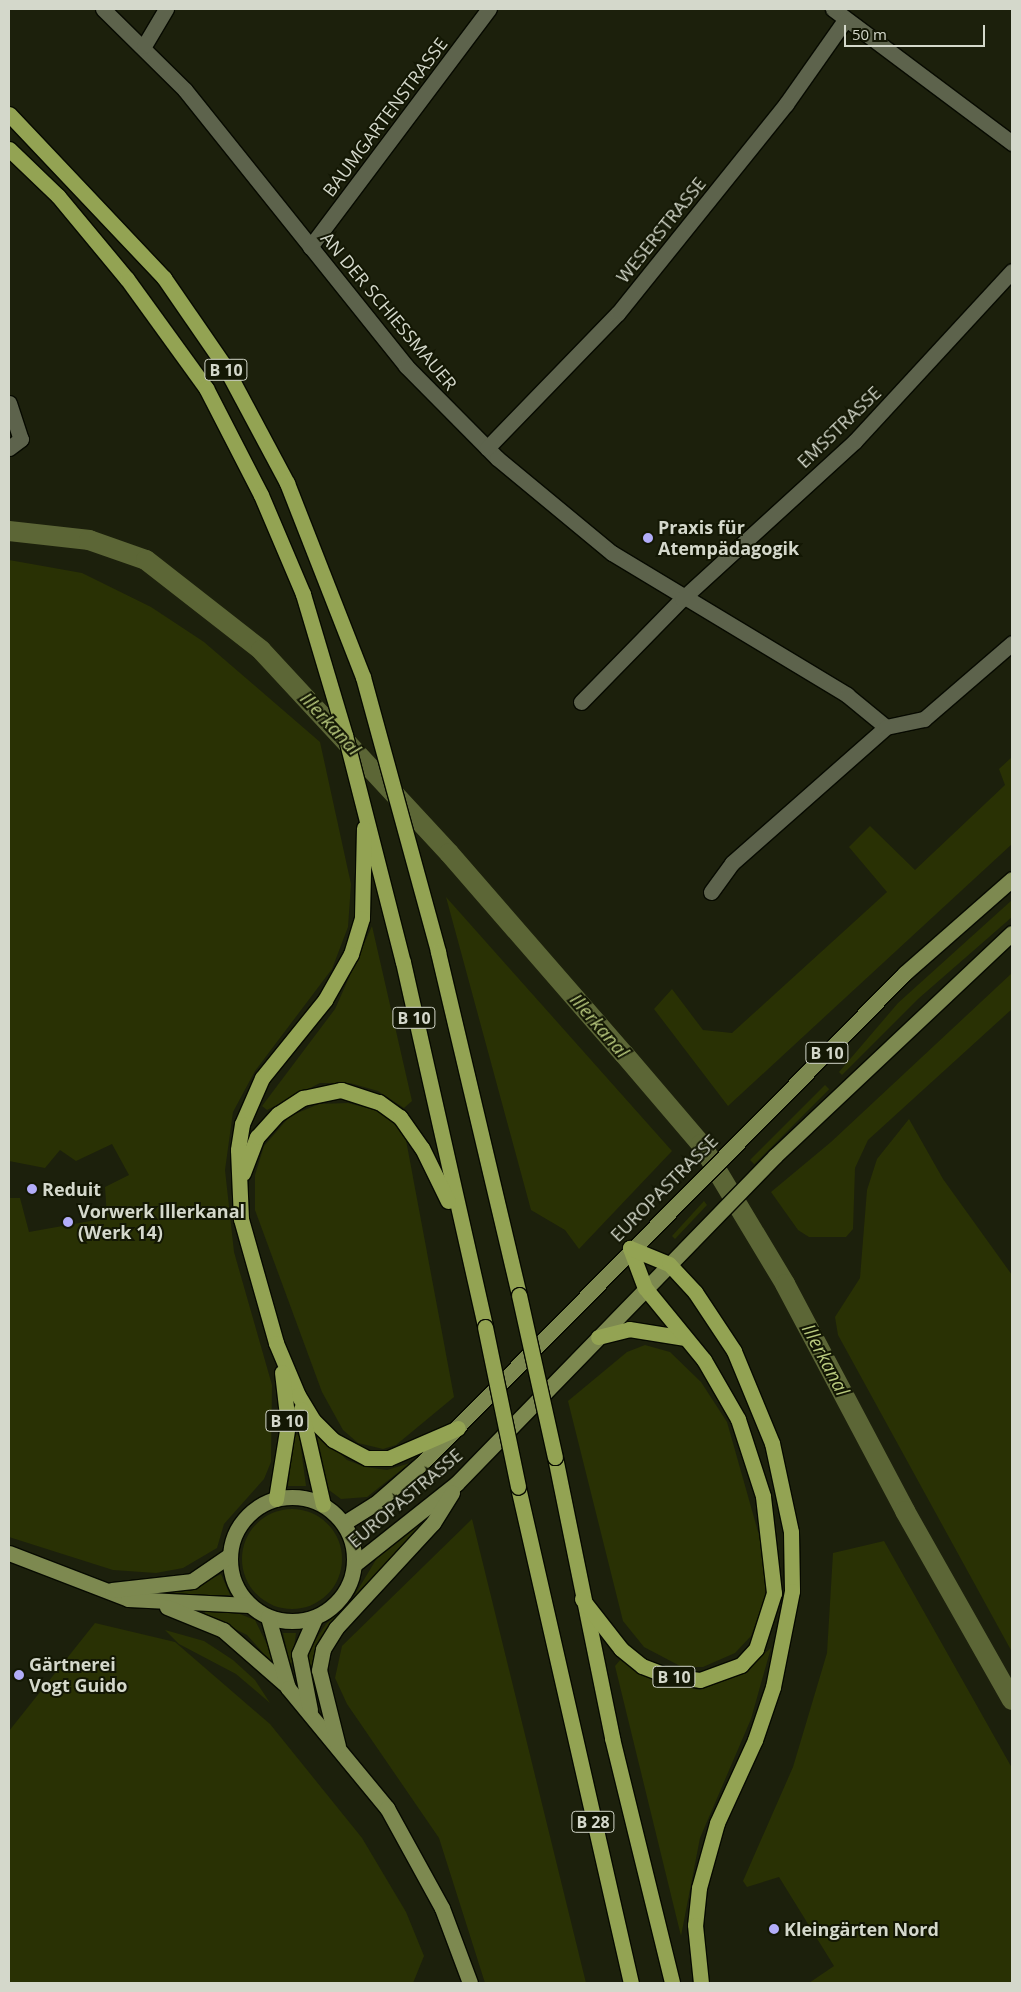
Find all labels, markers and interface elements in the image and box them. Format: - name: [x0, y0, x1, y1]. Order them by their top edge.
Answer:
- scale bar: [846, 15, 987, 47]
- text: 50 m: [852, 24, 887, 44]
- street label: BAUMGARTENSTRASSE: [318, 33, 452, 201]
- street label: WESERSTRASSE: [612, 173, 710, 287]
- street label: AN DER SCHIESSMAUER: [317, 228, 461, 394]
- road number: B 10: [204, 356, 248, 384]
- street label: EMSSTRASSE: [793, 382, 885, 472]
- place label: Praxis für Atempädagogik: [658, 517, 799, 560]
- marker: Praxis für Atempädagogik: [642, 532, 654, 544]
- water label: Illerkanal: [295, 688, 365, 760]
- water label: Illerkanal: [565, 989, 633, 1063]
- road number: B 10: [392, 1004, 436, 1032]
- road number: B 10: [804, 1040, 850, 1066]
- street label: EUROPASTRASSE: [606, 1130, 722, 1246]
- place label: Reduit: [42, 1178, 101, 1200]
- marker: Reduit: [26, 1183, 38, 1195]
- place label: Vorwerk Illerkanal (Werk 14): [78, 1201, 245, 1244]
- marker: Vorwerk Illerkanal (Werk 14): [62, 1216, 74, 1228]
- water label: Illerkanal: [797, 1320, 853, 1400]
- road number: B 10: [264, 1408, 310, 1434]
- street label: EUROPASTRASSE: [343, 1444, 467, 1552]
- place label: Gärtnerei Vogt Guido: [29, 1654, 127, 1696]
- road number: B 10: [652, 1664, 696, 1690]
- marker: Gärtnerei Vogt Guido: [13, 1669, 25, 1681]
- road number: B 28: [570, 1808, 616, 1835]
- place label: Kleingärten Nord: [784, 1918, 939, 1940]
- marker: Kleingärten Nord: [768, 1923, 780, 1935]

